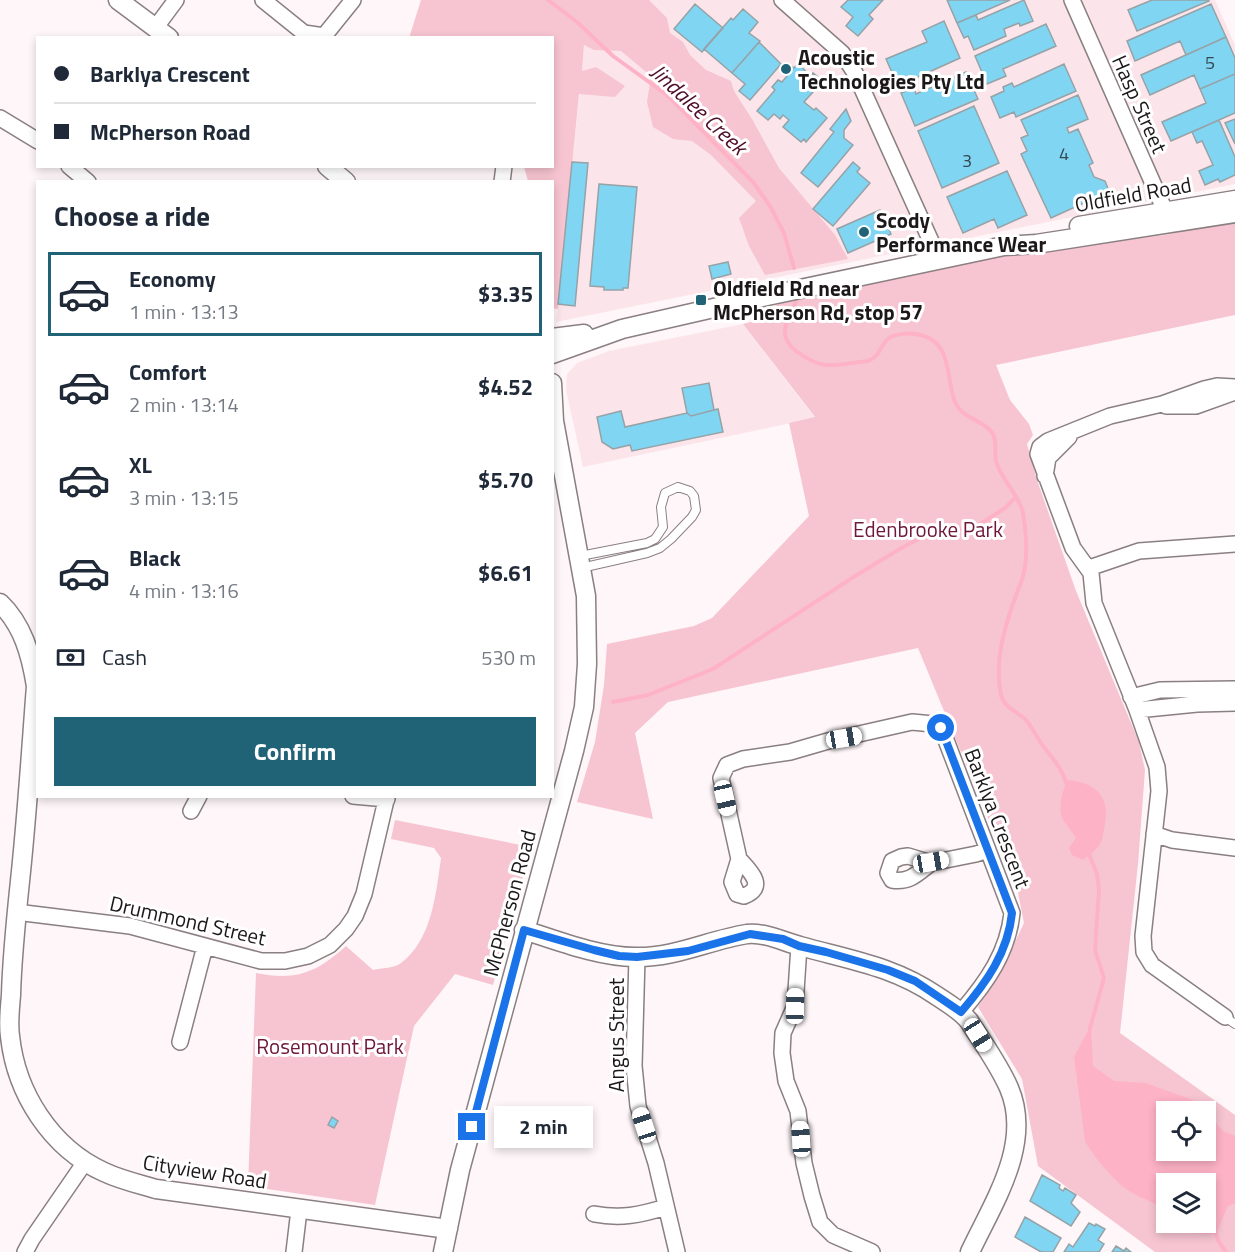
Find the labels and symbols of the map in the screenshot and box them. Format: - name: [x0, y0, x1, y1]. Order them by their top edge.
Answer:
- place label: Acoustic Technologies Pty Ltd: [798, 41, 985, 97]
- house number: 5: [1205, 49, 1215, 76]
- street label: Hasp Street: [1104, 50, 1176, 159]
- water label: Jindalee Creek: [643, 55, 756, 164]
- marker: Acoustic Technologies Pty Ltd: [779, 62, 793, 76]
- house number: 4: [1059, 140, 1069, 167]
- house number: 3: [962, 147, 972, 174]
- street label: Oldfield Road: [1072, 168, 1194, 220]
- place label: Scody Performance Wear: [876, 204, 1046, 260]
- marker: Scody Performance Wear: [857, 225, 871, 239]
- place label: Oldfield Rd near McPherson Rd, stop 57: [713, 272, 923, 328]
- marker: Oldfield Rd near McPherson Rd, stop 57: [694, 293, 708, 307]
- park label: Edenbrooke Park: [853, 513, 1003, 545]
- route start: [927, 714, 954, 741]
- car: [825, 726, 863, 750]
- street label: Barklya Crescent: [957, 743, 1040, 893]
- car: [712, 778, 738, 818]
- street label: McPherson Road: [474, 826, 544, 980]
- car: [912, 850, 950, 874]
- street label: Drummond Street: [107, 886, 270, 954]
- street label: Angus Street: [600, 977, 632, 1092]
- car: [786, 988, 804, 1024]
- car: [961, 1015, 995, 1055]
- park label: Rosemount Park: [256, 1030, 404, 1062]
- car: [630, 1105, 658, 1145]
- callout: 2 min: [493, 1106, 592, 1148]
- route end: [458, 1113, 485, 1140]
- car: [791, 1120, 811, 1158]
- street label: Cityview Road: [141, 1145, 269, 1197]

